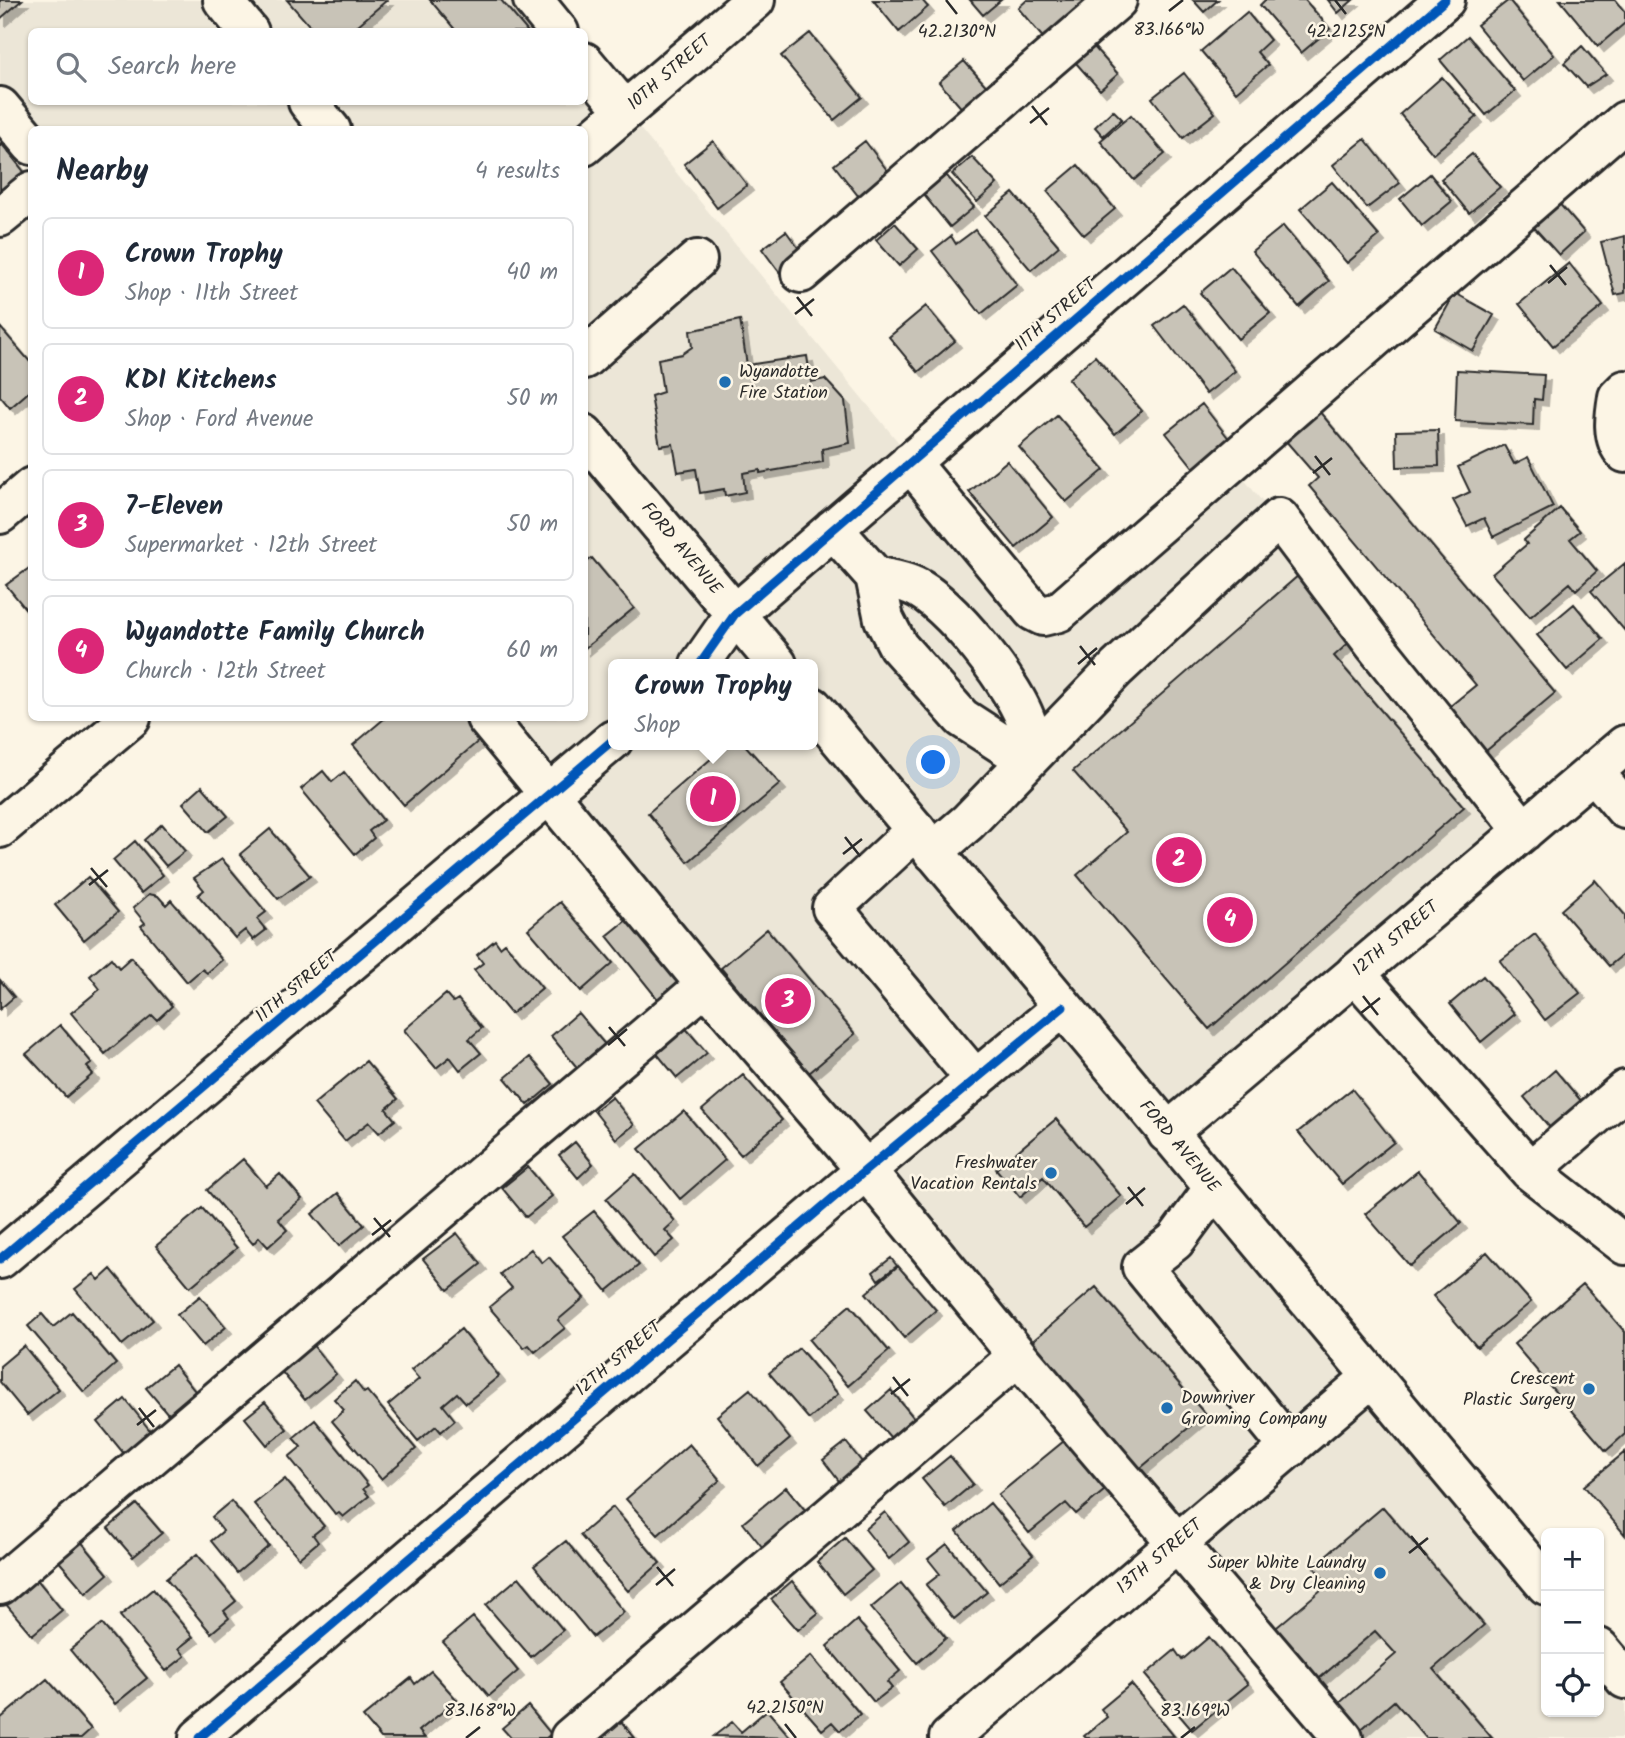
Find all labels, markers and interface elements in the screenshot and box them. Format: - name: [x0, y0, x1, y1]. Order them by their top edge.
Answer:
- text: 83.166°W: [1133, 16, 1205, 45]
- text: 42.2130°N: [918, 18, 996, 47]
- text: 42.2125°N: [1306, 18, 1386, 47]
- street label: 10TH STREET: [621, 27, 720, 118]
- search box: [28, 28, 588, 105]
- text: Search here: [108, 46, 236, 88]
- icon: search: [52, 48, 90, 86]
- text: Nearby: [56, 148, 148, 196]
- text: 4 results: [475, 154, 560, 190]
- text: Crown Trophy: [125, 234, 283, 276]
- text: 1: [78, 255, 84, 291]
- text: 40 m: [506, 255, 558, 291]
- street label: 11TH STREET: [1009, 270, 1105, 359]
- text: Shop · 11th Street: [125, 276, 298, 312]
- place label: Wyandotte Fire Station: [739, 358, 828, 408]
- text: KDI Kitchens: [125, 360, 277, 402]
- marker: Wyandotte Fire Station: [717, 374, 733, 390]
- text: 2: [74, 381, 88, 417]
- text: 50 m: [507, 381, 558, 417]
- text: Shop · Ford Avenue: [125, 402, 313, 438]
- text: 7-Eleven: [125, 486, 223, 528]
- street label: FORD AVENUE: [633, 496, 729, 602]
- text: 3: [75, 507, 87, 543]
- text: 50 m: [507, 507, 558, 543]
- text: Supermarket · 12th Street: [125, 528, 377, 564]
- text: Wyandotte Family Church: [125, 612, 425, 654]
- text: 4: [75, 633, 87, 669]
- text: 60 m: [506, 633, 558, 669]
- text: Church · 12th Street: [125, 654, 326, 690]
- popup: [608, 659, 818, 750]
- text: Crown Trophy: [634, 666, 792, 708]
- text: Shop: [634, 708, 680, 744]
- your location: [916, 745, 950, 779]
- pin: 1: [690, 773, 736, 825]
- pin: 2: [1156, 834, 1202, 886]
- street label: 12TH STREET: [1346, 893, 1447, 984]
- pin: 4: [1207, 894, 1253, 946]
- street label: 11TH STREET: [249, 943, 346, 1030]
- pin: 3: [765, 975, 811, 1027]
- street label: FORD AVENUE: [1131, 1094, 1227, 1200]
- place label: Freshwater Vacation Rentals: [911, 1149, 1038, 1199]
- marker: Freshwater Vacation Rentals: [1043, 1165, 1059, 1181]
- street label: 12TH STREET: [569, 1313, 670, 1404]
- place label: Crescent Plastic Surgery: [1463, 1365, 1576, 1415]
- marker: Crescent Plastic Surgery: [1581, 1381, 1597, 1397]
- place label: Downriver Grooming Company: [1181, 1384, 1327, 1434]
- marker: Downriver Grooming Company: [1159, 1400, 1175, 1416]
- street label: 13TH STREET: [1110, 1511, 1211, 1602]
- map controls: [1541, 1528, 1604, 1717]
- button: +: [1541, 1528, 1604, 1591]
- place label: Super White Laundry & Dry Cleaning: [1208, 1549, 1367, 1599]
- marker: Super White Laundry & Dry Cleaning: [1372, 1565, 1388, 1581]
- button: −: [1541, 1591, 1604, 1654]
- button: locate: [1541, 1654, 1604, 1717]
- text: 42.2150°N: [746, 1694, 824, 1723]
- text: 83.168°W: [444, 1697, 516, 1726]
- text: 83.169°W: [1160, 1697, 1230, 1726]

